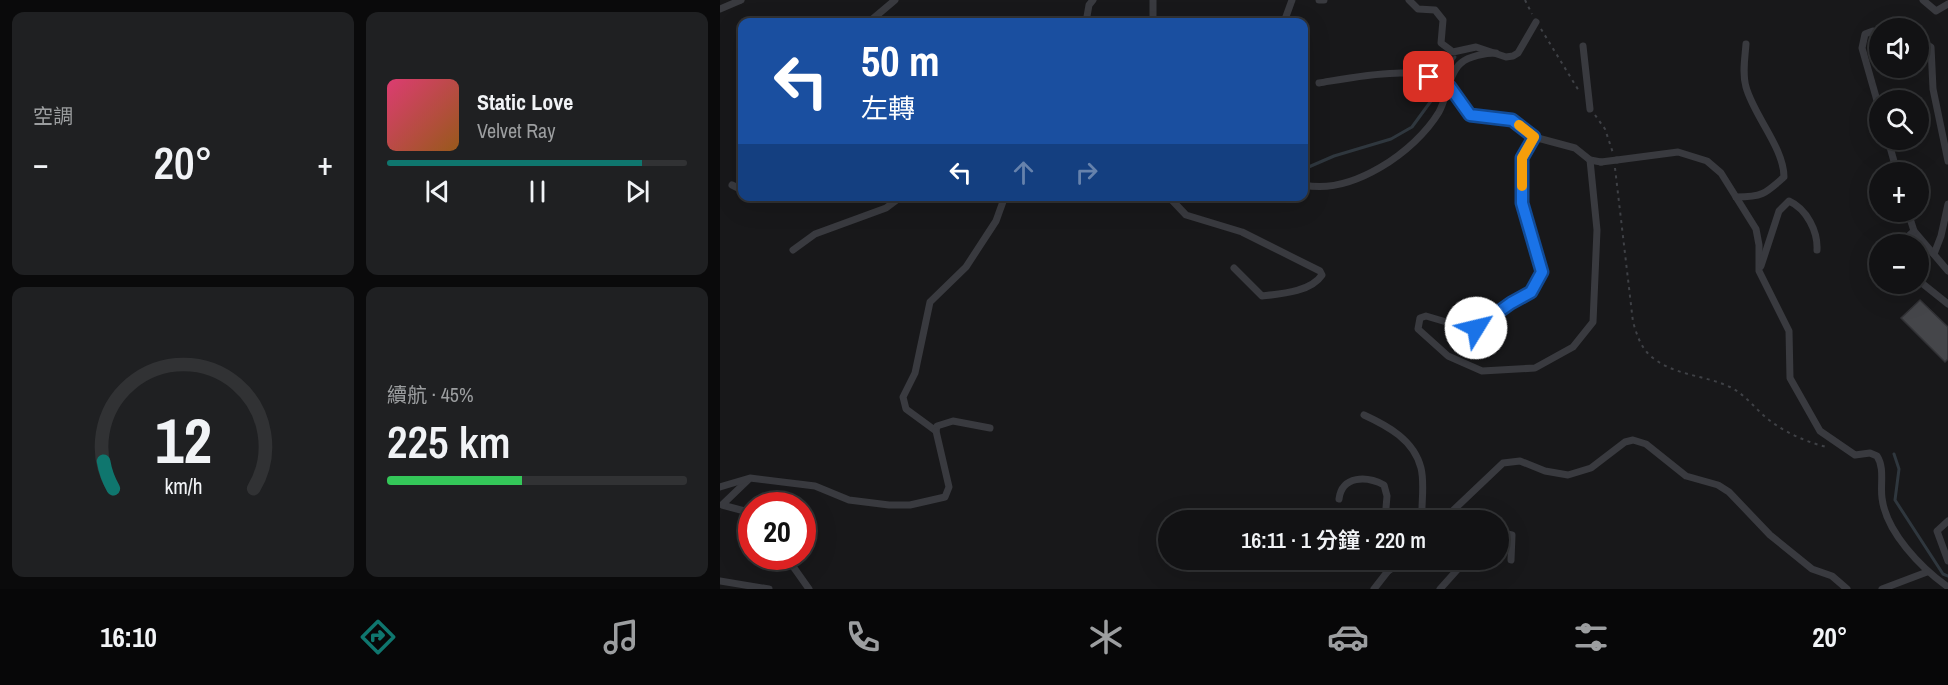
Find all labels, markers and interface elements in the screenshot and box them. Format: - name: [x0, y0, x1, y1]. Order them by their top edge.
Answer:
- map controls: [1869, 18, 1929, 294]
- button: sound: [1869, 18, 1929, 78]
- text: 50 m: [861, 33, 940, 89]
- icon: left: [762, 42, 840, 120]
- pin: [1403, 51, 1454, 102]
- icon: arrive: [1412, 60, 1445, 93]
- text: Static Love: [477, 87, 573, 117]
- text: 左轉: [861, 90, 915, 126]
- button: search: [1869, 90, 1929, 150]
- text: 空調: [33, 102, 73, 129]
- text: Velvet Ray: [477, 117, 555, 144]
- text: 20°: [153, 132, 213, 193]
- text: −: [33, 141, 49, 185]
- text: +: [317, 141, 333, 185]
- icon: left: [944, 156, 977, 189]
- icon: ahead: [1007, 156, 1040, 189]
- icon: right: [1070, 156, 1103, 189]
- button: +: [1869, 162, 1929, 222]
- icon: previous: [421, 175, 454, 208]
- icon: pause: [521, 175, 554, 208]
- icon: next: [621, 175, 654, 208]
- button: −: [1869, 234, 1929, 294]
- position arrow: [1444, 296, 1508, 360]
- text: 續航 · 45%: [387, 381, 474, 408]
- text: 12: [155, 398, 211, 482]
- text: 225 km: [387, 411, 511, 472]
- text: km/h: [164, 472, 202, 501]
- speed limit sign: 20: [738, 492, 816, 570]
- text: 16:11 · 1 分鐘 · 220 m: [1241, 525, 1426, 555]
- icon: directions: [357, 616, 399, 658]
- icon: music: [600, 616, 642, 658]
- icon: phone: [842, 616, 884, 658]
- icon: climate: [1085, 616, 1127, 658]
- icon: car: [1327, 616, 1369, 658]
- icon: filters: [1570, 616, 1612, 658]
- text: 16:10: [100, 619, 157, 655]
- text: 20°: [1812, 619, 1848, 655]

